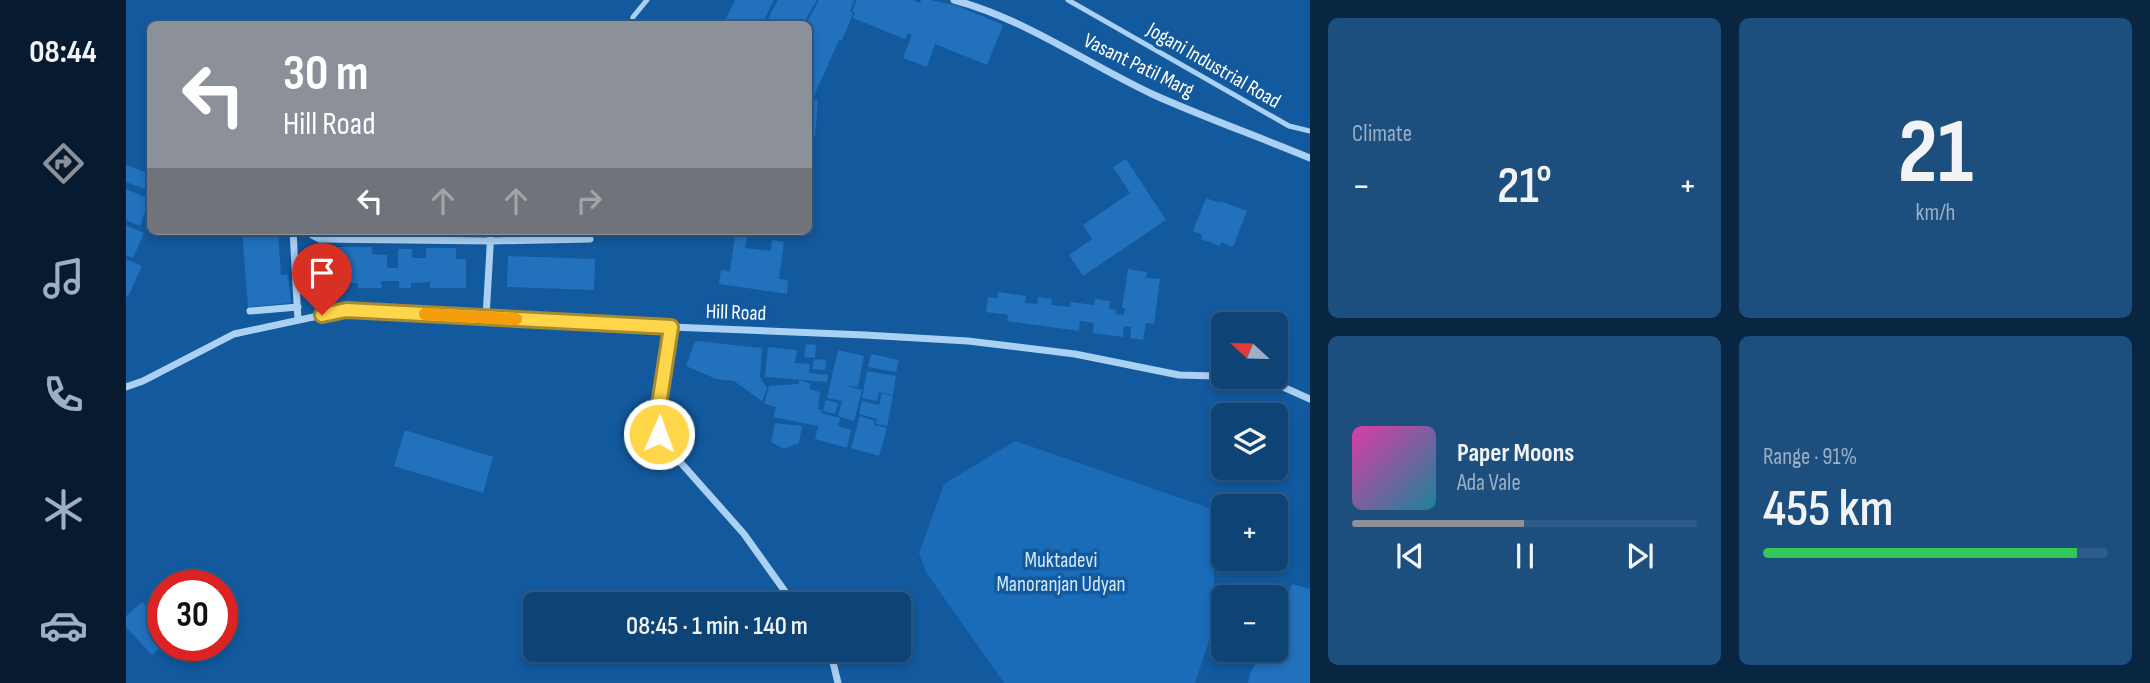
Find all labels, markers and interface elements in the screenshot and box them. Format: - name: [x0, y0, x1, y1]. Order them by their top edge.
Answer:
- street label: Jogani Industrial Road: [1142, 17, 1285, 114]
- street label: Vasant Patil Marg: [1079, 28, 1198, 103]
- text: 08:44: [29, 33, 97, 72]
- text: 30 m: [283, 45, 368, 104]
- icon: left: [168, 49, 259, 140]
- text: 21: [1898, 99, 1973, 208]
- text: Hill Road: [283, 105, 376, 144]
- text: Climate: [1352, 120, 1412, 148]
- icon: directions: [39, 139, 88, 188]
- text: 21°: [1497, 155, 1552, 218]
- text: −: [1352, 164, 1371, 209]
- text: +: [1678, 164, 1697, 209]
- icon: left: [351, 182, 389, 220]
- icon: ahead: [424, 182, 462, 220]
- icon: ahead: [497, 182, 535, 220]
- icon: right: [570, 182, 608, 220]
- text: km/h: [1916, 199, 1955, 227]
- pin: [292, 243, 352, 315]
- icon: music: [39, 254, 88, 303]
- icon: arrive: [303, 254, 341, 292]
- street label: Hill Road: [705, 299, 767, 326]
- north arrow: [1211, 312, 1288, 388]
- map controls: [1211, 312, 1288, 662]
- icon: phone: [39, 370, 88, 419]
- position arrow: [622, 397, 696, 471]
- button: layers: [1211, 403, 1288, 480]
- text: Paper Moons: [1457, 438, 1574, 469]
- text: Range · 91%: [1763, 443, 1857, 471]
- text: Ada Vale: [1457, 469, 1521, 497]
- text: 455 km: [1763, 478, 1894, 541]
- icon: climate: [39, 485, 88, 534]
- button: +: [1211, 494, 1288, 571]
- icon: previous: [1391, 537, 1429, 575]
- icon: pause: [1506, 537, 1544, 575]
- icon: next: [1621, 537, 1659, 575]
- park label: Muktadevi Manoranjan Udyan: [996, 548, 1126, 597]
- speed limit sign: 30: [147, 570, 238, 661]
- button: −: [1211, 585, 1288, 662]
- icon: car: [39, 601, 88, 650]
- text: 08:45 · 1 min · 140 m: [626, 611, 808, 642]

